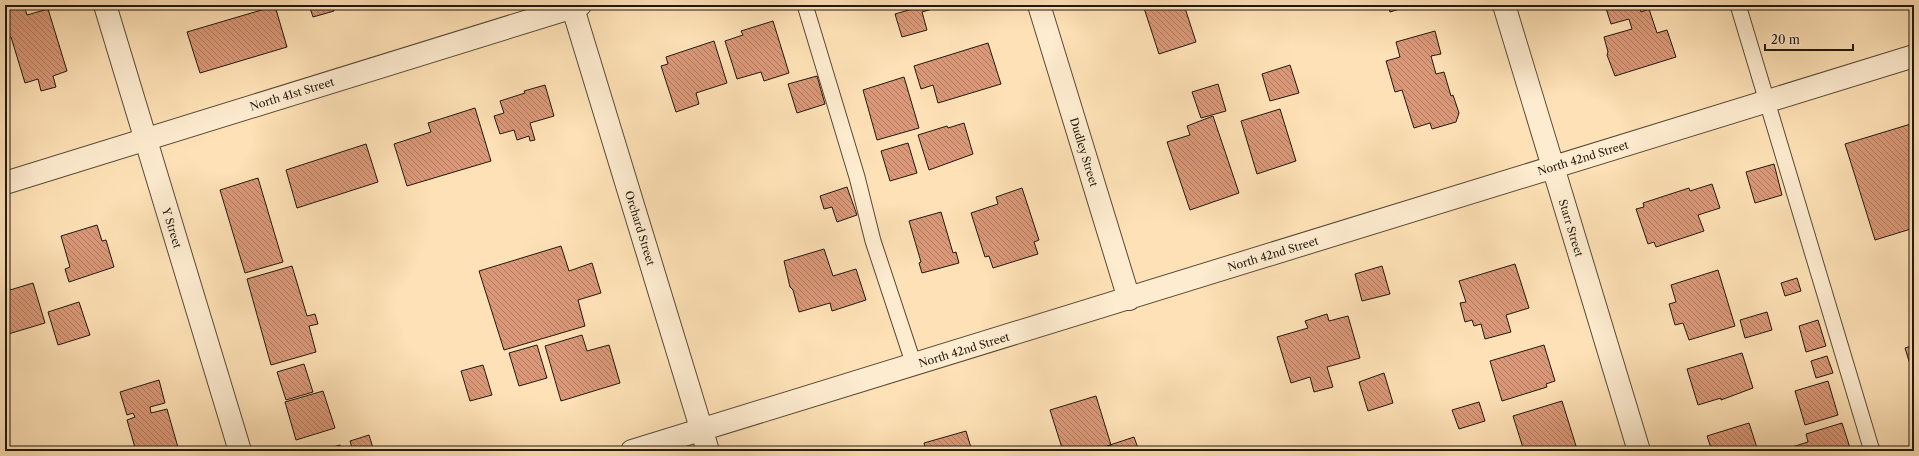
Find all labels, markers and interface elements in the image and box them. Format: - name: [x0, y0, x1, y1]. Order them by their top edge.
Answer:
- scale bar: [1765, 26, 1853, 52]
- text: 20 m: [1771, 32, 1800, 47]
- street label: North 41st Street: [248, 74, 336, 113]
- street label: Dudley Street: [1067, 116, 1101, 188]
- street label: North 42nd Street: [1536, 137, 1630, 178]
- street label: Orchard Street: [622, 189, 658, 267]
- street label: Starr Street: [1556, 198, 1586, 259]
- street label: Y Street: [159, 205, 185, 250]
- street label: North 42nd Street: [1226, 233, 1320, 274]
- street label: North 42nd Street: [917, 329, 1011, 370]

